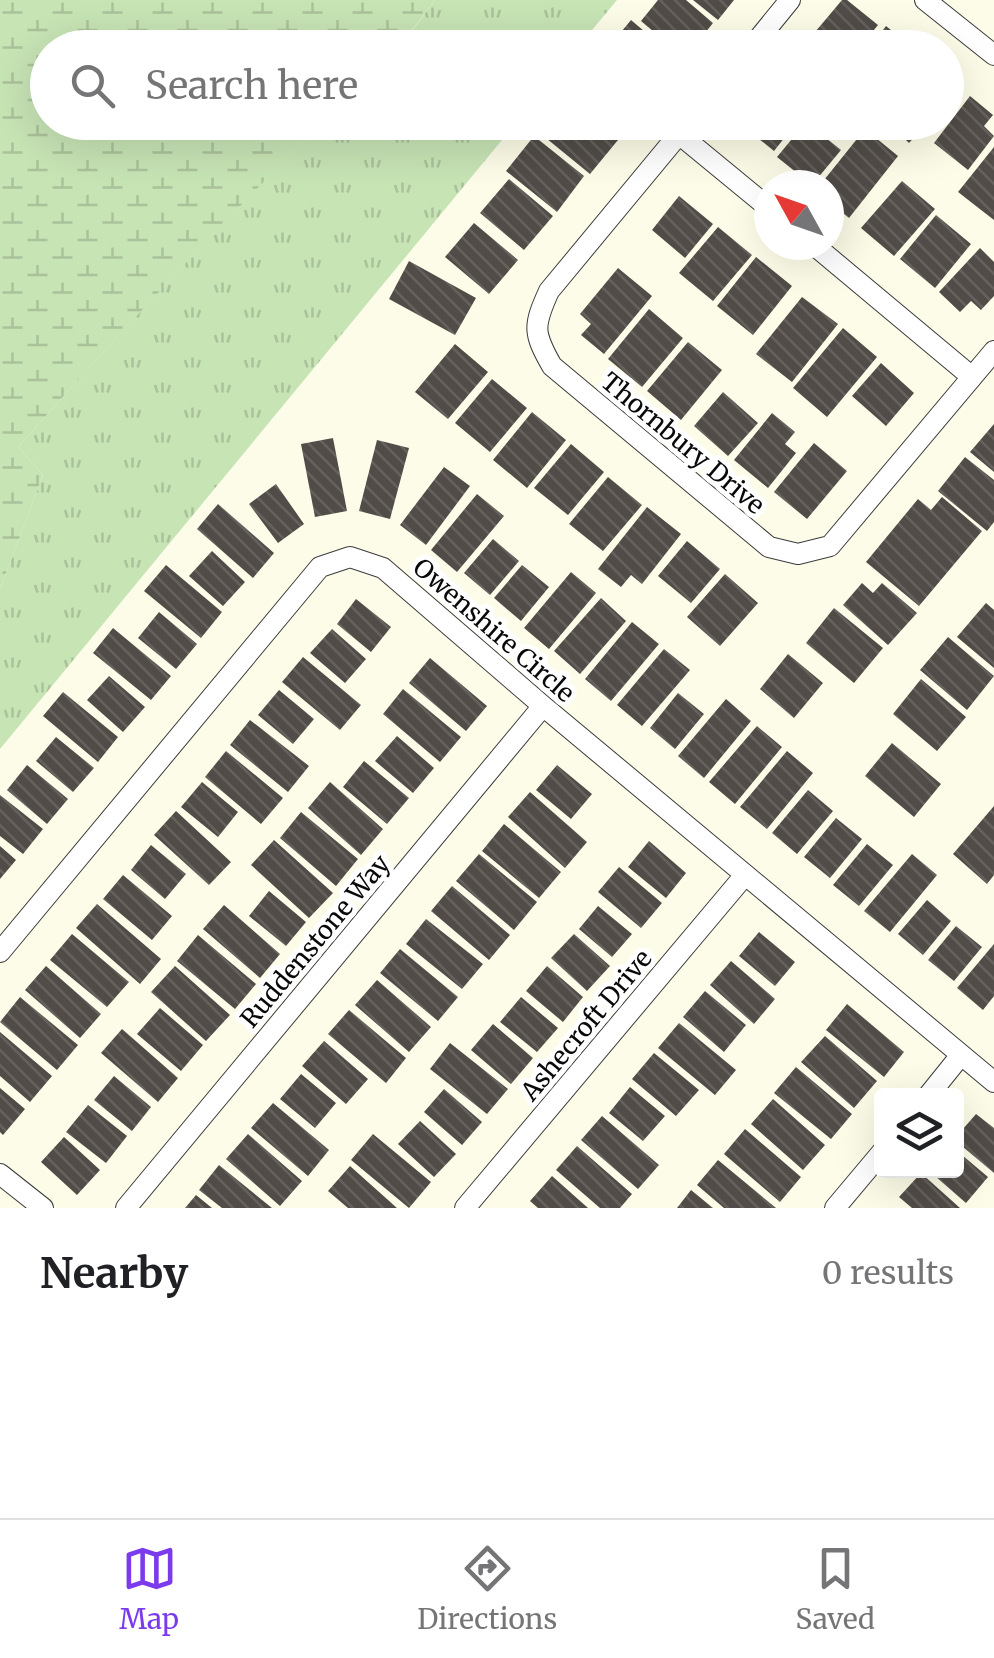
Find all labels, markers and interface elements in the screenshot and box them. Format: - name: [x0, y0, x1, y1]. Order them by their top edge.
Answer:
- search box: [30, 30, 964, 140]
- icon: search: [65, 58, 120, 113]
- text: Search here: [145, 62, 358, 109]
- north arrow: [754, 170, 844, 260]
- street label: Thornbury Drive: [595, 365, 771, 521]
- street label: Owenshire Circle: [407, 551, 581, 709]
- street label: Ruddenstone Way: [233, 848, 397, 1034]
- street label: Ashecroft Drive: [513, 943, 658, 1108]
- map controls: [874, 1088, 964, 1178]
- button: layers: [874, 1088, 964, 1178]
- text: Nearby: [40, 1247, 188, 1299]
- text: 0 results: [822, 1253, 954, 1293]
- tab: Map: [119, 1541, 179, 1637]
- tab: Directions: [417, 1541, 557, 1637]
- tab: Saved: [795, 1541, 875, 1637]

